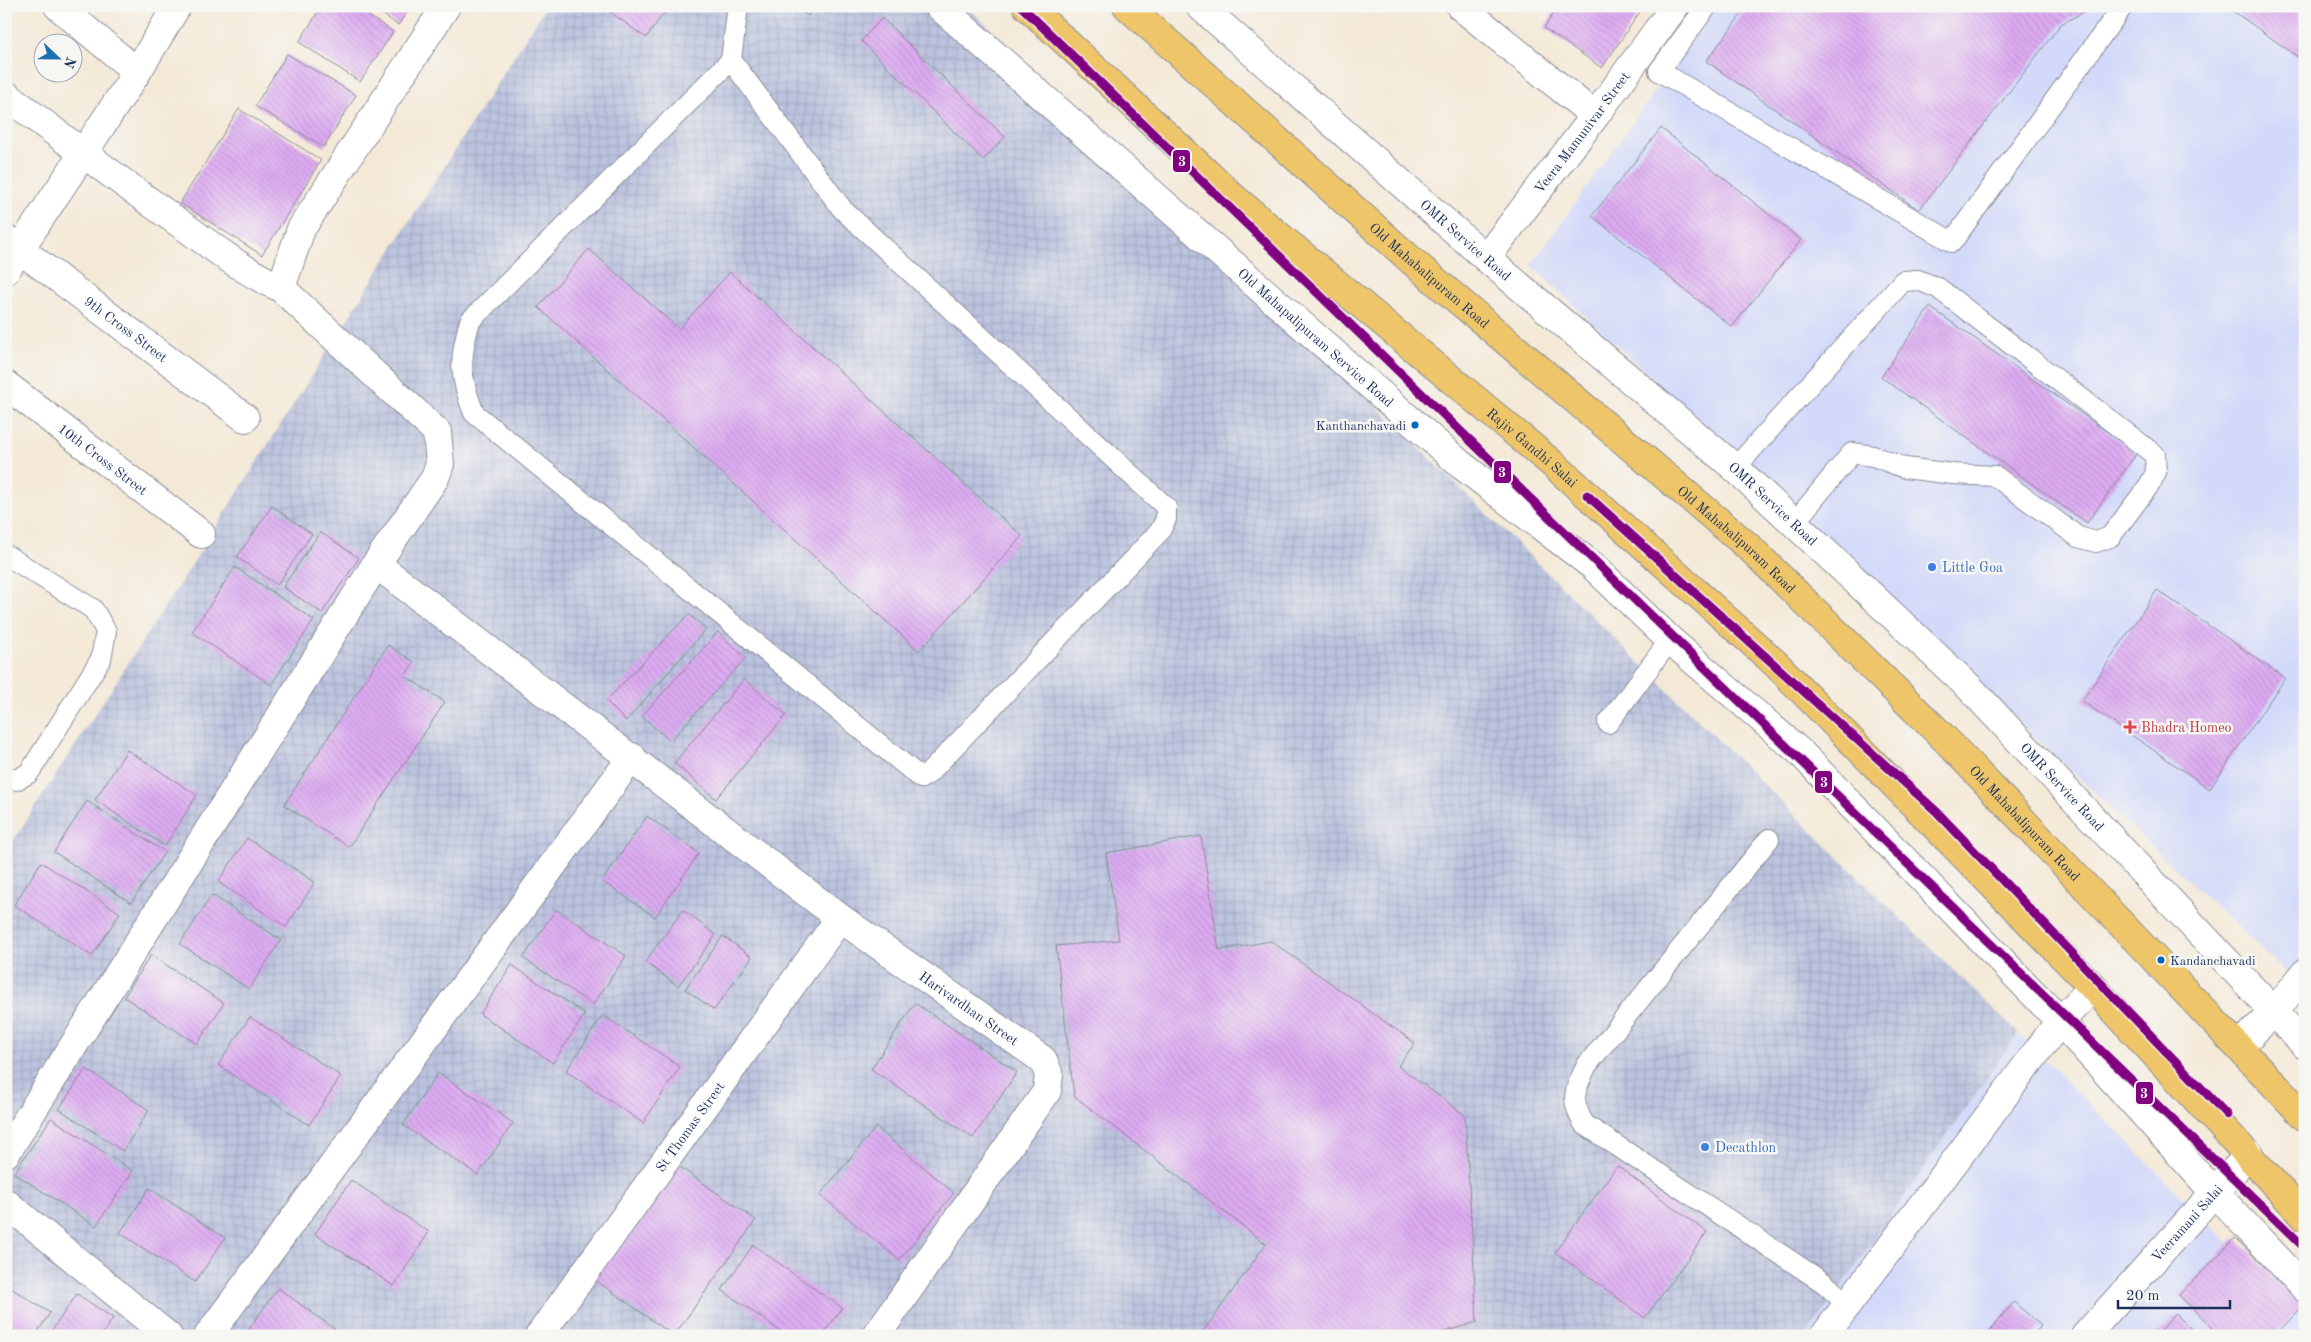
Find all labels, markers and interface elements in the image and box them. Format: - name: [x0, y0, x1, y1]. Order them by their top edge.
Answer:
- north arrow: [32, 32, 82, 82]
- text: N: [61, 55, 78, 70]
- street label: Veera Mamunivar Street: [1532, 69, 1633, 196]
- line badge: 3: [1172, 149, 1191, 173]
- text: 3: [1178, 155, 1186, 169]
- street label: OMR Service Road: [1417, 197, 1513, 284]
- street label: Old Mahabalipuram Road: [1366, 220, 1492, 331]
- street label: Old Mahapalipuram Service Road: [1235, 266, 1396, 410]
- street label: 9th Cross Street: [81, 294, 170, 365]
- street label: Rajiv Gandhi Salai: [1483, 406, 1580, 490]
- place label: Kanthanchavadi: [1316, 420, 1406, 433]
- marker: Kanthanchavadi: [1410, 420, 1420, 430]
- street label: 10th Cross Street: [55, 422, 150, 498]
- line badge: 3: [1493, 460, 1512, 484]
- street label: OMR Service Road: [1726, 460, 1819, 549]
- text: 3: [1498, 466, 1506, 480]
- street label: Old Mahabalipuram Road: [1674, 484, 1798, 596]
- marker: Little Goa: [1926, 561, 1938, 573]
- place label: Little Goa: [1942, 561, 2003, 575]
- marker: Bhadra Homeo: [2123, 720, 2137, 734]
- place label: Bhadra Homeo: [2141, 721, 2232, 735]
- street label: OMR Service Road: [2017, 740, 2106, 834]
- street label: Old Mahabalipuram Road: [1966, 764, 2082, 884]
- line badge: 3: [1814, 770, 1833, 794]
- text: 3: [1820, 776, 1828, 790]
- marker: Kandanchavadi: [2156, 955, 2166, 965]
- place label: Kandanchavadi: [2170, 955, 2256, 968]
- street label: Harivardhan Street: [916, 970, 1021, 1049]
- street label: St Thomas Street: [654, 1080, 728, 1175]
- line badge: 3: [2135, 1081, 2154, 1105]
- text: 3: [2140, 1087, 2148, 1101]
- marker: Decathlon: [1699, 1141, 1711, 1153]
- place label: Decathlon: [1715, 1141, 1777, 1155]
- street label: Veeramani Salai: [2149, 1182, 2226, 1265]
- scale bar: [2118, 1277, 2231, 1309]
- text: 20 m: [2126, 1289, 2160, 1304]

